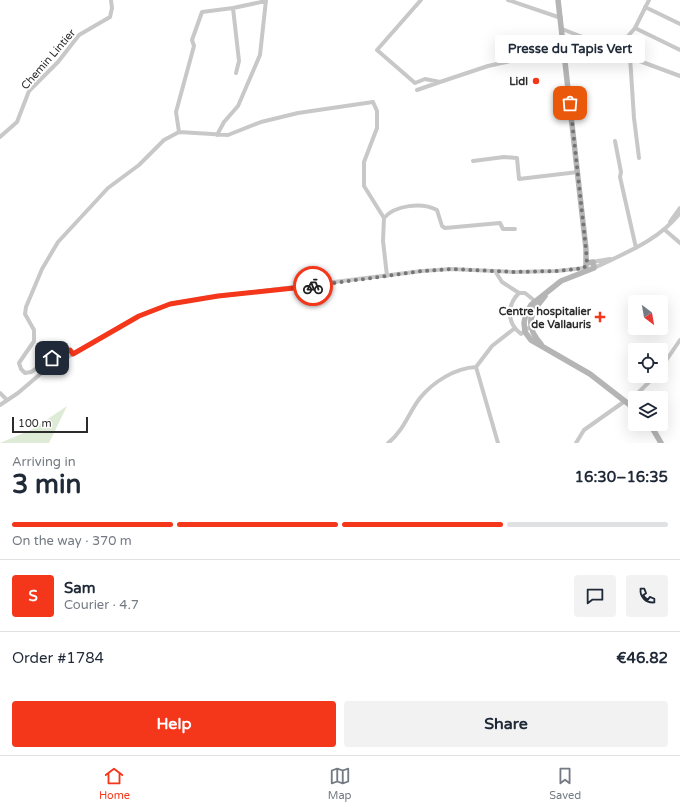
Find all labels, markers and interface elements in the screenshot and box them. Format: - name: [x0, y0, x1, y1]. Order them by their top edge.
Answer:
- street label: Chemin Lintier: [19, 26, 79, 92]
- callout: Presse du Tapis Vert: [495, 35, 645, 63]
- text: Presse du Tapis Vert: [508, 41, 632, 57]
- place label: Lidl: [509, 75, 528, 88]
- marker: Lidl: [531, 76, 541, 86]
- pin: [553, 86, 587, 120]
- icon: bag: [559, 92, 581, 114]
- courier: [293, 266, 333, 306]
- icon: bike: [302, 275, 324, 297]
- north arrow: [628, 295, 668, 335]
- map controls: [628, 295, 668, 431]
- place label: Centre hospitalier de Vallauris: [499, 305, 592, 331]
- marker: Centre hospitalier de Vallauris: [594, 311, 606, 323]
- pin: [35, 341, 69, 375]
- button: locate: [628, 343, 668, 383]
- icon: home: [41, 347, 63, 369]
- button: layers: [628, 391, 668, 431]
- scale bar: [12, 415, 88, 434]
- text: 100 m: [18, 417, 52, 430]
- text: Arriving in: [12, 454, 76, 470]
- text: 16:30–16:35: [575, 468, 668, 486]
- text: 3 min: [12, 469, 81, 500]
- text: On the way · 370 m: [12, 533, 132, 549]
- button: chat: [574, 575, 616, 617]
- button: phone: [626, 575, 668, 617]
- text: Sam: [64, 579, 95, 597]
- text: S: [28, 587, 38, 605]
- text: Courier · 4.7: [64, 597, 139, 613]
- text: Order #1784: [12, 649, 104, 667]
- text: €46.82: [616, 649, 668, 667]
- button: Help: [12, 701, 336, 747]
- button: Share: [344, 701, 668, 747]
- tab: Home: [99, 765, 130, 802]
- tab: Map: [328, 765, 352, 802]
- tab: Saved: [549, 765, 581, 802]

